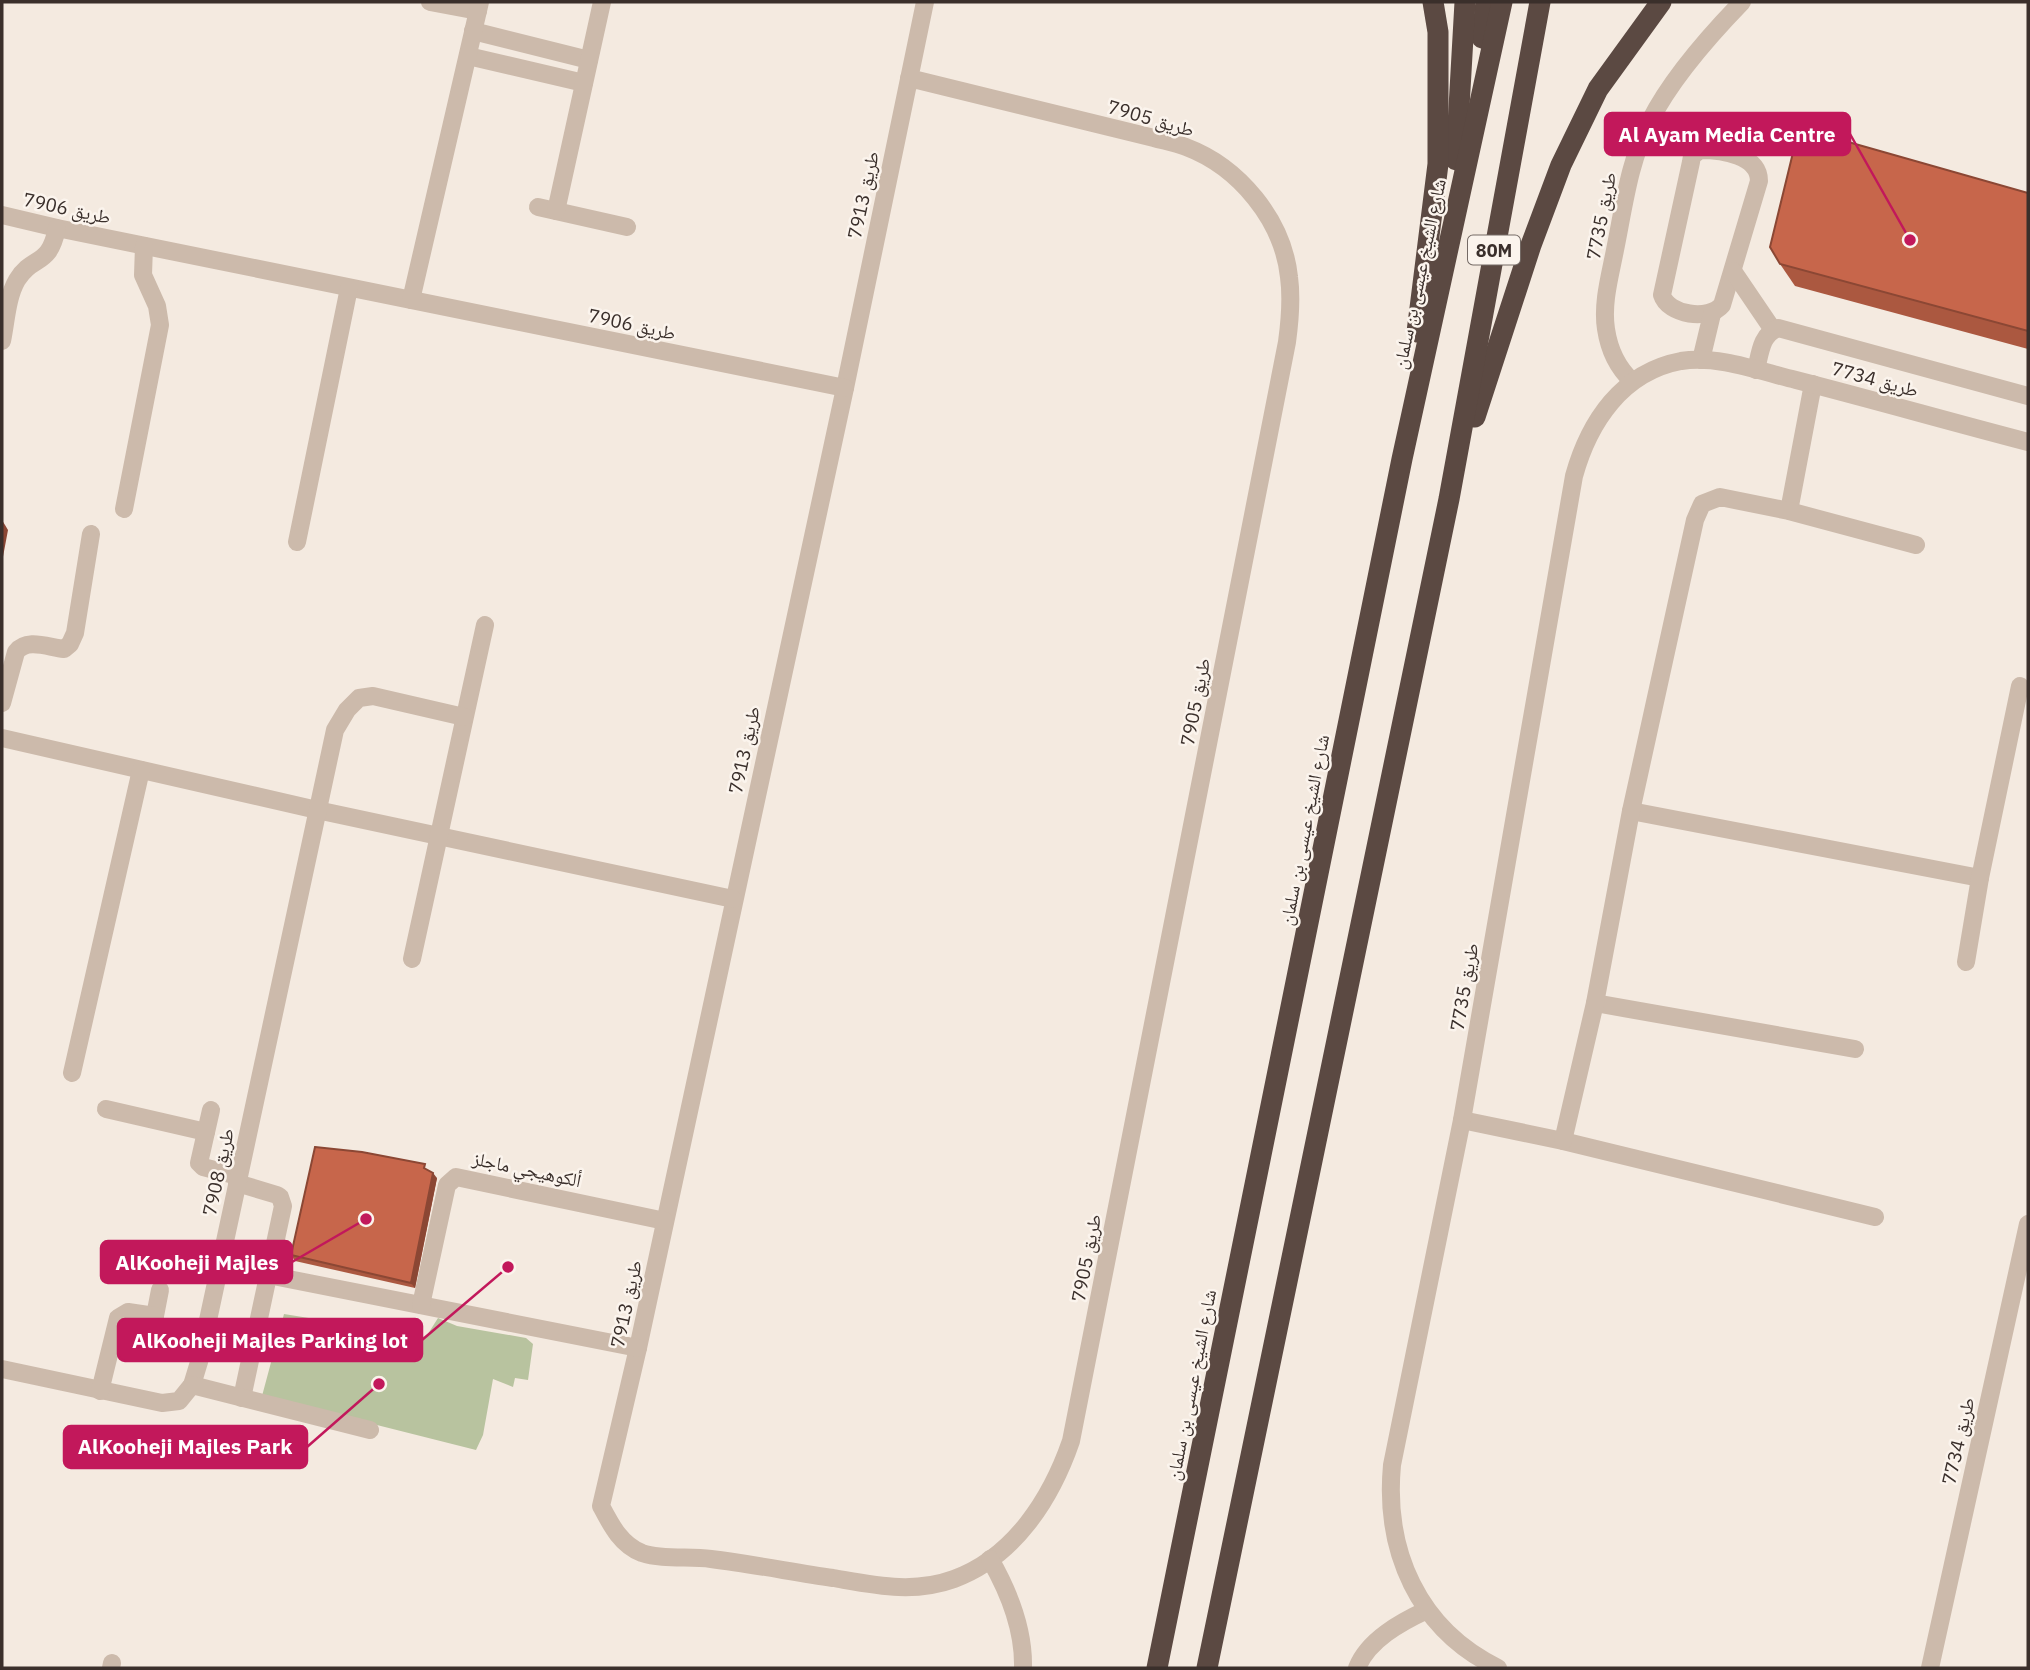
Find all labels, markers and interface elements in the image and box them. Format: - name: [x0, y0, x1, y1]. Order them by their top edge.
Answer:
- street label: طريق 7905: [1105, 94, 1197, 142]
- callout: Al Ayam Media Centre: [1605, 113, 1850, 155]
- text: Al Ayam Media Centre: [1618, 120, 1836, 148]
- street label: طريق 7913: [842, 149, 884, 241]
- street label: طريق 7735: [1581, 170, 1621, 262]
- street label: شارع الشيخ عيسى بن سلمان: [1387, 177, 1452, 372]
- street label: طريق 7906: [21, 187, 113, 229]
- road number: 80M: [1468, 236, 1520, 264]
- street label: طريق 7906: [586, 303, 678, 345]
- street label: طريق 7734: [1829, 356, 1921, 402]
- street label: طريق 7905: [1175, 656, 1215, 748]
- street label: طريق 7913: [723, 704, 765, 796]
- street label: شارع الشيخ عيسى بن سلمان: [1274, 732, 1335, 928]
- street label: طريق 7735: [1444, 941, 1484, 1033]
- street label: طريق 7908: [197, 1126, 239, 1218]
- street label: ألكوهيجي ماجلز: [469, 1146, 584, 1196]
- street label: طريق 7905: [1066, 1212, 1106, 1304]
- callout: AlKooheji Majles: [101, 1241, 292, 1283]
- text: AlKooheji Majles: [115, 1248, 279, 1276]
- street label: طريق 7913: [605, 1258, 647, 1350]
- street label: شارع الشيخ عيسى بن سلمان: [1161, 1287, 1222, 1483]
- callout: AlKooheji Majles Parking lot: [118, 1319, 422, 1361]
- text: AlKooheji Majles Parking lot: [132, 1326, 408, 1354]
- street label: طريق 7734: [1936, 1395, 1980, 1487]
- callout: AlKooheji Majles Park: [64, 1426, 307, 1468]
- text: AlKooheji Majles Park: [78, 1432, 293, 1460]

